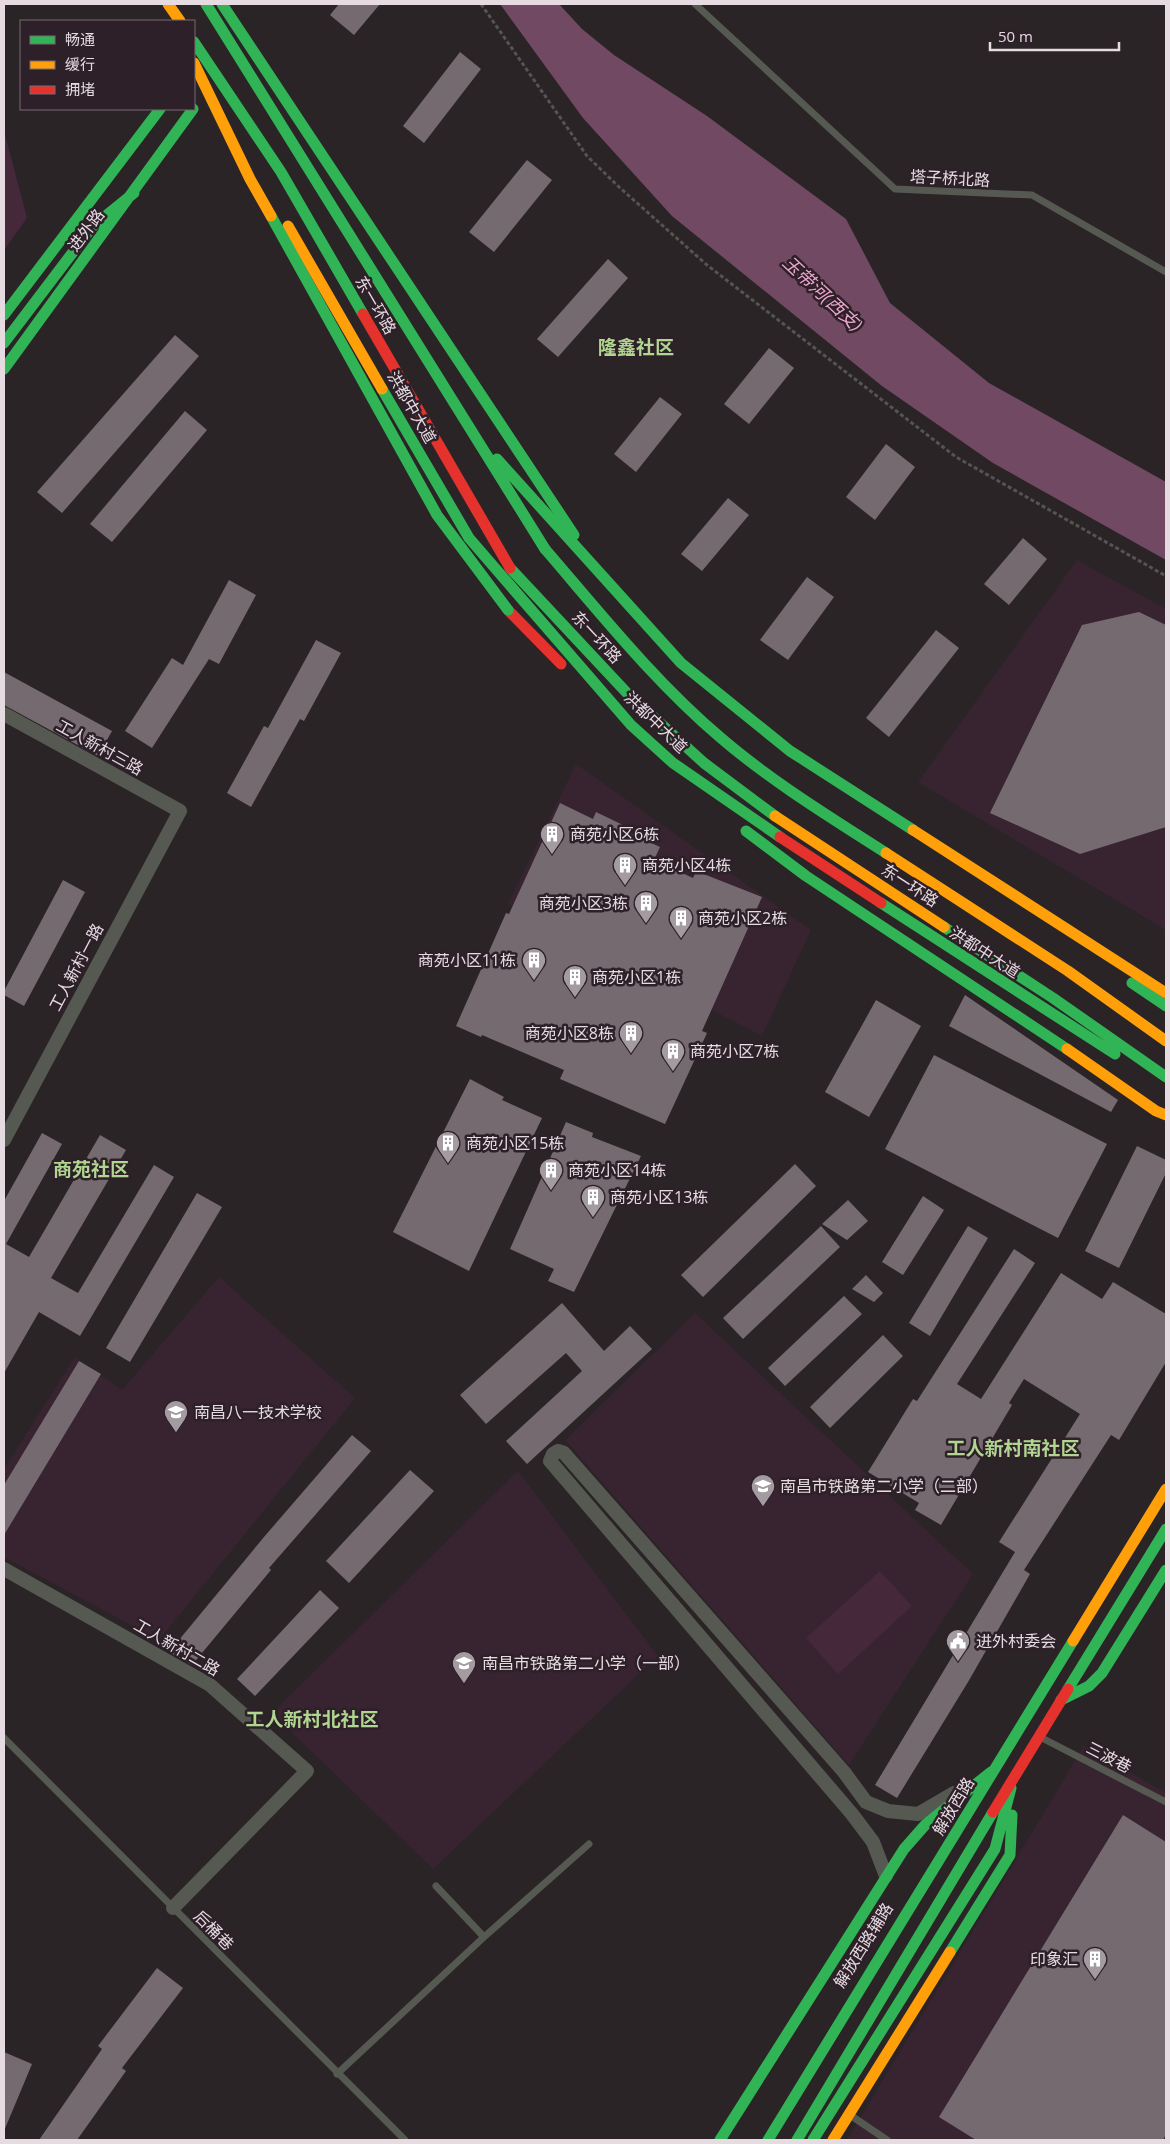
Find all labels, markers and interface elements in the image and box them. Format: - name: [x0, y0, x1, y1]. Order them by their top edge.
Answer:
- legend: [20, 20, 195, 110]
- scale bar: [990, 20, 1119, 52]
- text: 50 m: [998, 26, 1033, 46]
- text: 畅通: [65, 29, 95, 49]
- text: 缓行: [65, 54, 95, 74]
- text: 拥堵: [65, 79, 95, 99]
- street label: 塔子桥北路: [909, 165, 991, 191]
- street label: 进外路: [63, 204, 109, 256]
- water label: 玉带河(西支): [778, 250, 868, 336]
- street label: 东一环路: [350, 272, 402, 338]
- district label: 隆鑫社区: [598, 334, 674, 360]
- street label: 洪都中大道: [382, 367, 442, 447]
- street label: 东一环路: [567, 606, 627, 668]
- street label: 洪都中大道: [620, 686, 692, 758]
- street label: 工人新村三路: [53, 714, 147, 780]
- building icon: 商苑小区6栋: [539, 821, 565, 855]
- place label: 商苑小区6栋: [570, 823, 659, 845]
- building icon: 商苑小区4栋: [612, 852, 638, 886]
- place label: 商苑小区4栋: [642, 854, 731, 876]
- street label: 东一环路: [877, 858, 943, 912]
- building icon: 商苑小区3栋: [633, 890, 659, 924]
- place label: 商苑小区3栋: [539, 892, 628, 914]
- building icon: 商苑小区2栋: [668, 905, 694, 939]
- place label: 商苑小区2栋: [698, 907, 787, 929]
- street label: 工人新村一路: [44, 919, 108, 1015]
- street label: 洪都中大道: [945, 921, 1025, 983]
- building icon: 商苑小区11栋: [521, 947, 547, 981]
- place label: 商苑小区11栋: [418, 949, 516, 971]
- building icon: 商苑小区1栋: [562, 964, 588, 998]
- place label: 商苑小区1栋: [592, 966, 681, 988]
- building icon: 商苑小区8栋: [618, 1020, 644, 1054]
- place label: 商苑小区8栋: [525, 1022, 614, 1044]
- building icon: 商苑小区7栋: [660, 1038, 686, 1072]
- place label: 商苑小区7栋: [690, 1040, 779, 1062]
- building icon: 商苑小区15栋: [435, 1130, 461, 1164]
- place label: 商苑小区15栋: [466, 1132, 564, 1154]
- district label: 商苑社区: [53, 1156, 129, 1182]
- building icon: 商苑小区14栋: [538, 1157, 564, 1191]
- place label: 商苑小区14栋: [568, 1159, 666, 1181]
- building icon: 商苑小区13栋: [580, 1184, 606, 1218]
- place label: 商苑小区13栋: [610, 1186, 708, 1208]
- school or university icon: 南昌八一技术学校: [163, 1399, 189, 1433]
- place label: 南昌八一技术学校: [194, 1401, 322, 1423]
- district label: 工人新村南社区: [946, 1435, 1080, 1461]
- school or university icon: 南昌市铁路第二小学（二部）: [750, 1473, 776, 1507]
- place label: 南昌市铁路第二小学（二部）: [780, 1475, 988, 1497]
- street label: 工人新村二路: [130, 1613, 224, 1681]
- public building icon: 进外村委会: [945, 1628, 971, 1662]
- place label: 进外村委会: [976, 1630, 1056, 1652]
- school or university icon: 南昌市铁路第二小学（一部）: [451, 1650, 477, 1684]
- place label: 南昌市铁路第二小学（一部）: [482, 1652, 690, 1674]
- district label: 工人新村北社区: [245, 1706, 379, 1732]
- street label: 三波巷: [1083, 1736, 1135, 1778]
- street label: 解放西路: [927, 1773, 979, 1839]
- street label: 解放西路辅路: [828, 1898, 898, 1992]
- street label: 后桶巷: [189, 1905, 239, 1955]
- building icon: 印象汇: [1082, 1946, 1108, 1980]
- place label: 印象汇: [1030, 1948, 1078, 1970]

